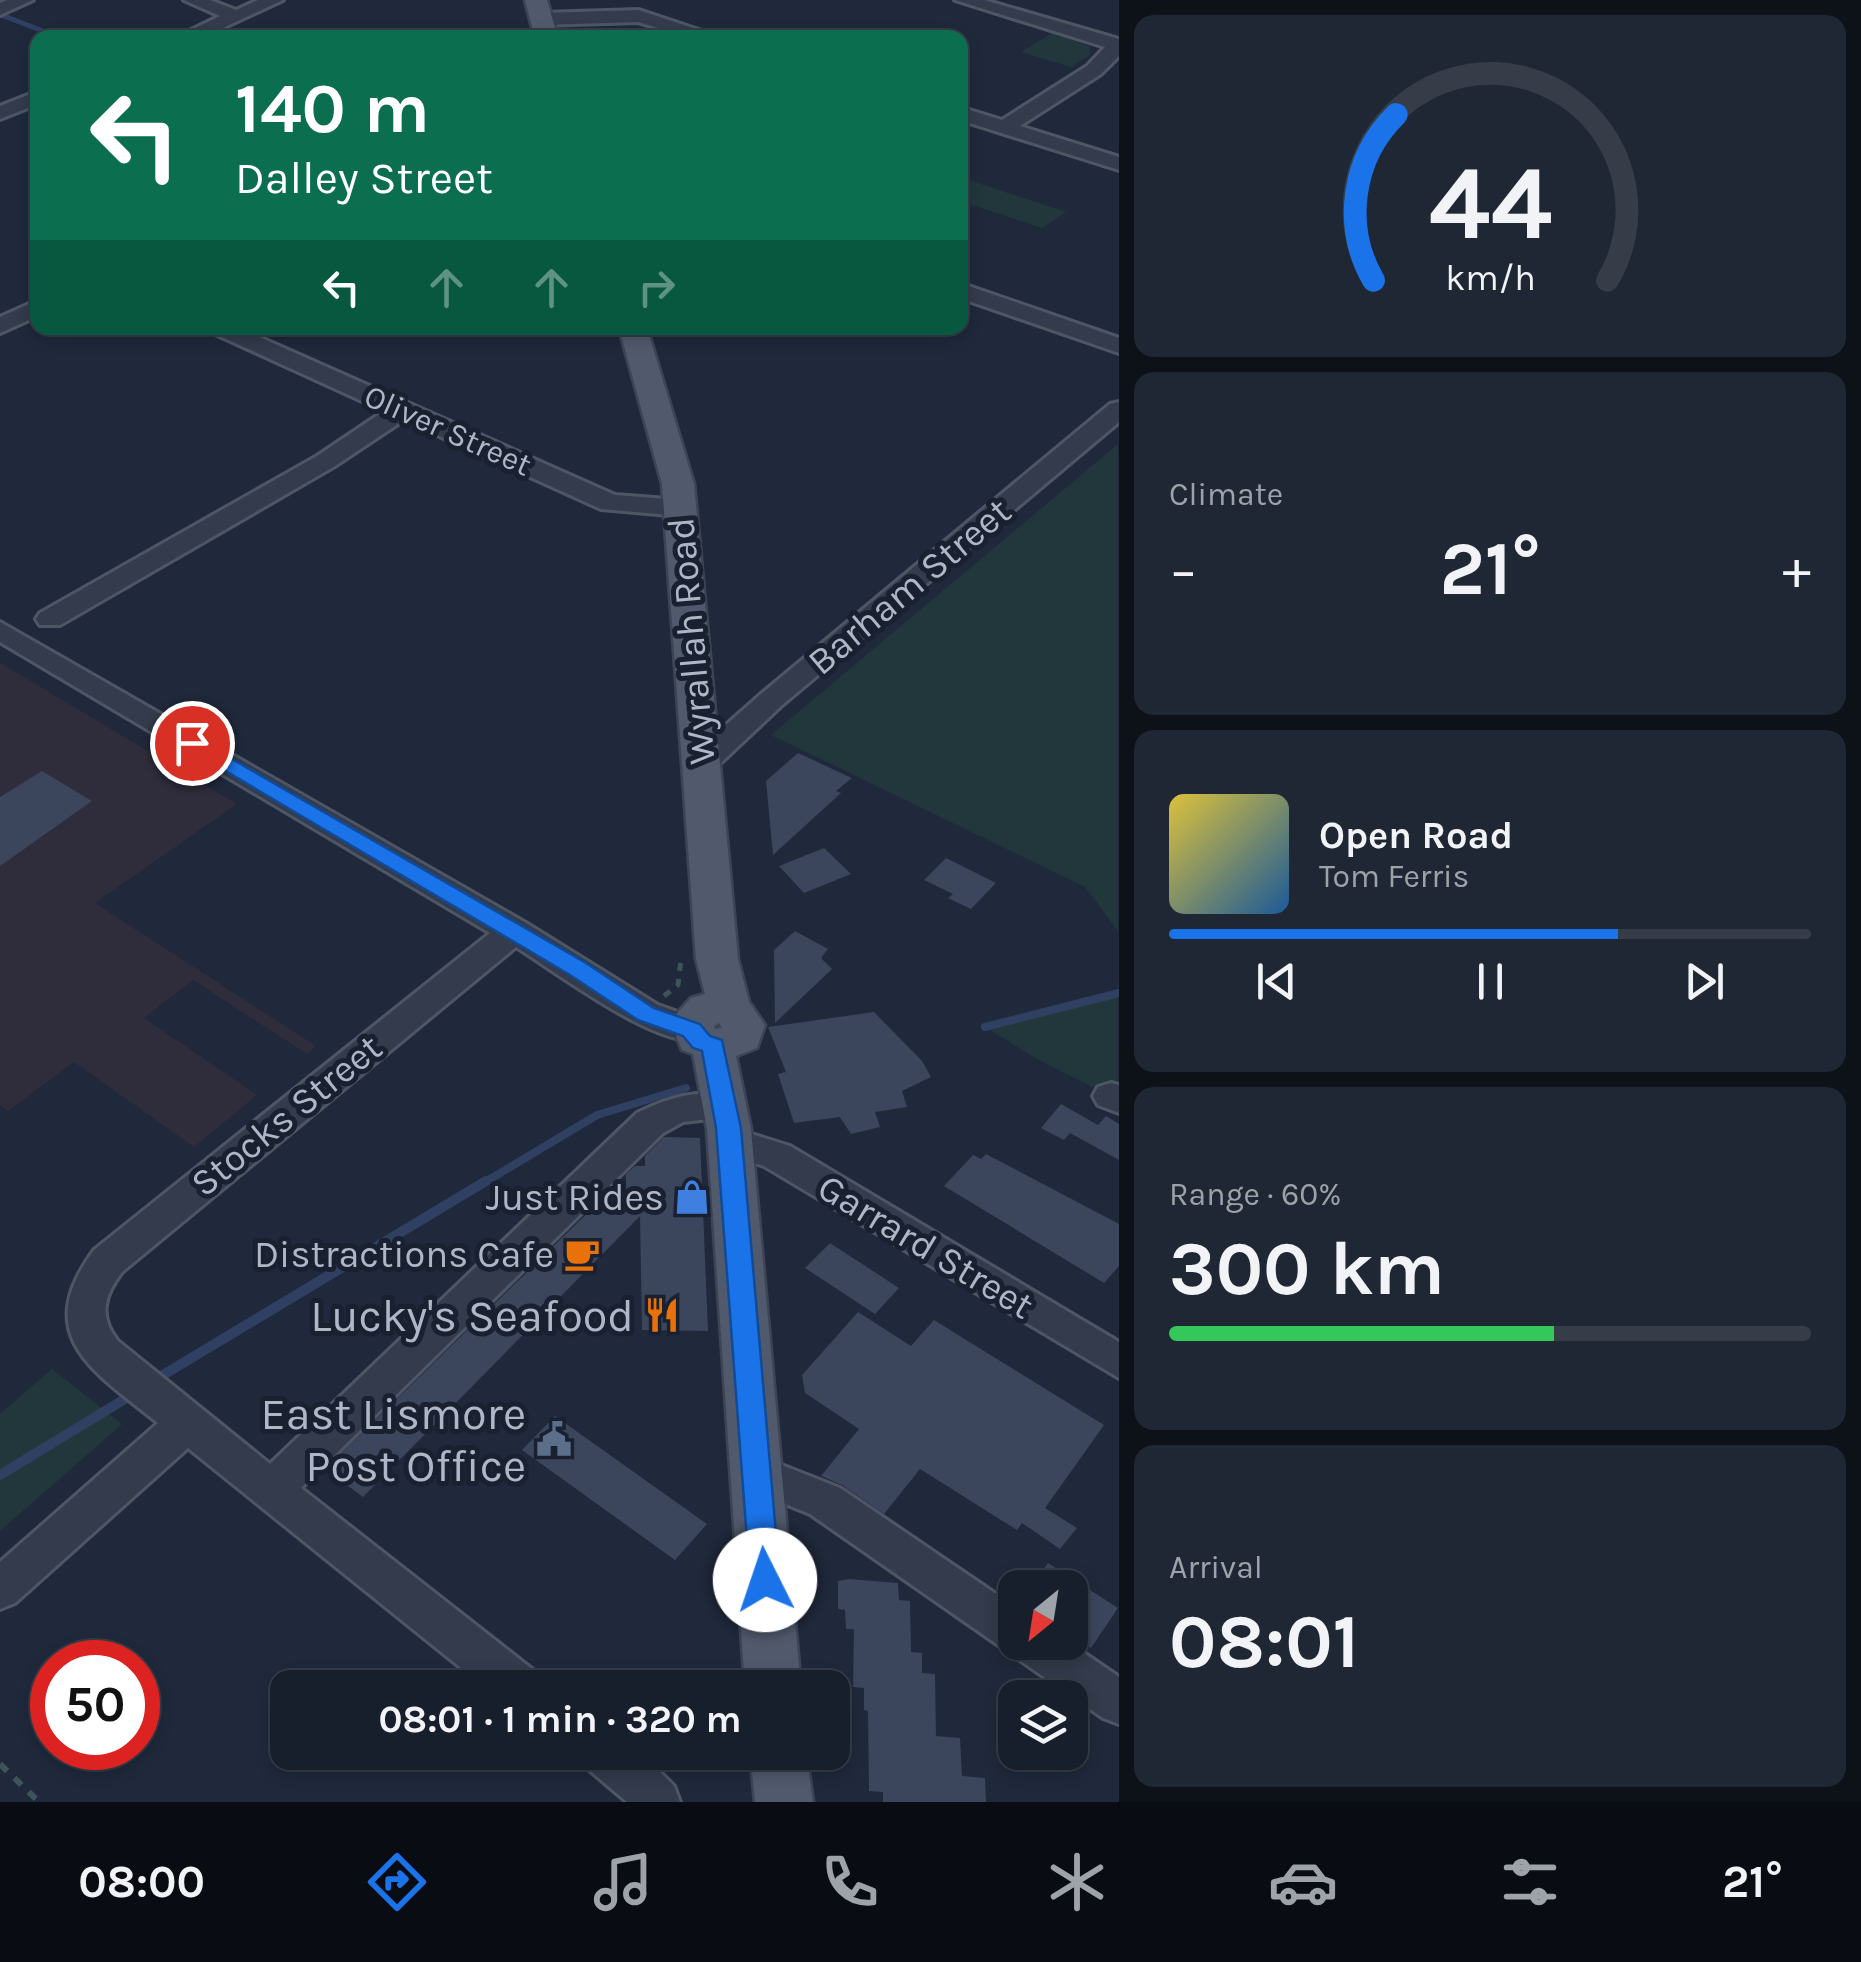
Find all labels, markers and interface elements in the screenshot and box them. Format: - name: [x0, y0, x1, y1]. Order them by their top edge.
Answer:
- text: 140 m: [235, 68, 430, 150]
- icon: left: [70, 70, 200, 200]
- text: 44: [1428, 143, 1552, 264]
- text: Dalley Street: [235, 152, 493, 204]
- text: km/h: [1445, 257, 1535, 299]
- icon: left: [314, 260, 369, 315]
- icon: ahead: [419, 260, 474, 315]
- icon: ahead: [524, 260, 579, 315]
- icon: right: [629, 260, 684, 315]
- street label: Oliver Street: [359, 377, 537, 484]
- text: Climate: [1169, 476, 1283, 513]
- street label: Barham Street: [799, 488, 1020, 684]
- street label: Wyrallah Road: [658, 515, 725, 766]
- text: 21°: [1439, 525, 1541, 613]
- text: −: [1169, 538, 1198, 602]
- text: +: [1782, 538, 1811, 602]
- pin: [150, 701, 235, 786]
- icon: arrive: [165, 716, 220, 771]
- text: Open Road: [1319, 813, 1513, 858]
- text: Tom Ferris: [1319, 858, 1469, 895]
- icon: previous: [1249, 954, 1304, 1009]
- icon: pause: [1463, 954, 1518, 1009]
- icon: next: [1677, 954, 1732, 1009]
- street label: Stocks Street: [182, 1025, 391, 1206]
- street label: Garrard Street: [810, 1164, 1042, 1328]
- place label: Just Rides: [486, 1175, 664, 1220]
- text: Range · 60%: [1169, 1176, 1341, 1213]
- shop icon: Just Rides: [673, 1178, 711, 1216]
- text: 300 km: [1169, 1225, 1445, 1313]
- place label: Distractions Cafe: [254, 1232, 554, 1277]
- cafe icon: Distractions Cafe: [563, 1235, 601, 1273]
- place label: Lucky's Seafood: [310, 1290, 634, 1343]
- restaurant icon: Lucky's Seafood: [643, 1296, 681, 1334]
- place label: East Lismore Post Office: [261, 1388, 526, 1492]
- public building icon: East Lismore Post Office: [535, 1420, 573, 1458]
- position arrow: [713, 1528, 817, 1632]
- text: Arrival: [1169, 1549, 1263, 1586]
- north arrow: [998, 1570, 1088, 1660]
- map controls: [998, 1570, 1088, 1770]
- text: 08:01: [1169, 1598, 1359, 1686]
- speed limit sign: 50: [30, 1640, 160, 1770]
- button: layers: [998, 1680, 1088, 1770]
- text: 08:01 · 1 min · 320 m: [379, 1697, 741, 1742]
- icon: directions: [362, 1847, 432, 1917]
- icon: music: [588, 1847, 658, 1917]
- icon: phone: [815, 1847, 885, 1917]
- icon: climate: [1042, 1847, 1112, 1917]
- icon: car: [1268, 1847, 1338, 1917]
- icon: filters: [1495, 1847, 1565, 1917]
- text: 08:00: [78, 1856, 205, 1908]
- text: 21°: [1722, 1856, 1783, 1908]

